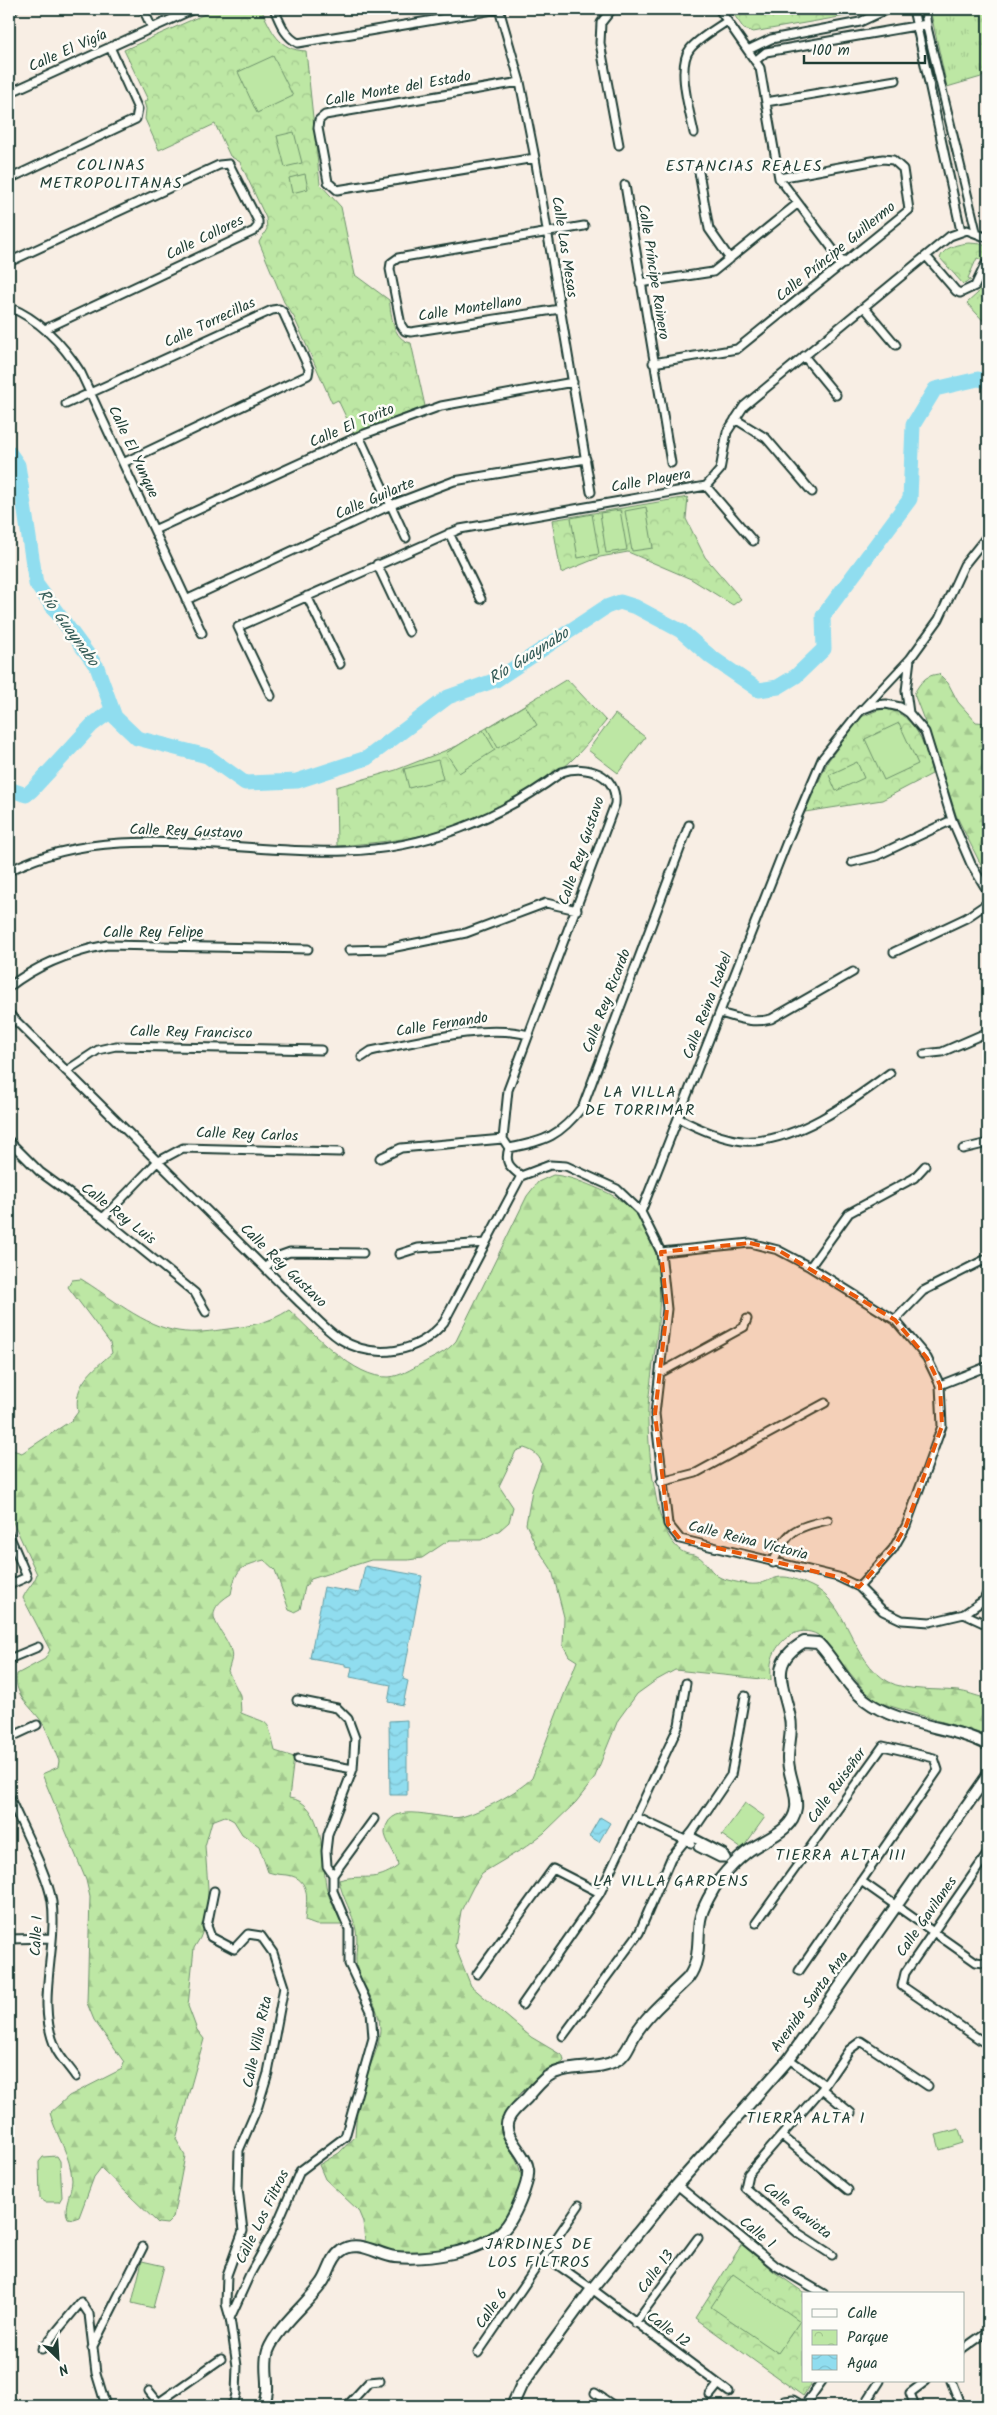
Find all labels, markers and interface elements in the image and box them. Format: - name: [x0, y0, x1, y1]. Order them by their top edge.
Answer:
- street label: Calle El Vigía: [25, 23, 111, 79]
- scale bar: [804, 32, 926, 64]
- text: 100 m: [812, 39, 850, 63]
- street label: Calle Monte del Estado: [323, 64, 473, 114]
- district label: COLINAS METROPOLITANAS: [39, 153, 183, 196]
- district label: ESTANCIAS REALES: [665, 154, 823, 179]
- street label: Calle Las Mesas: [544, 195, 584, 300]
- street label: Calle Príncipe Guillermo: [771, 196, 902, 308]
- street label: Calle Príncipe Rainero: [630, 203, 676, 342]
- street label: Calle Collores: [162, 209, 249, 267]
- street label: Calle Montellano: [417, 289, 524, 329]
- street label: Calle Torrecillas: [160, 291, 260, 355]
- street label: Calle El Torito: [306, 397, 399, 455]
- street label: Calle El Yunque: [101, 402, 165, 502]
- street label: Calle Playera: [609, 462, 693, 500]
- street label: Calle Guilarte: [331, 471, 419, 527]
- water label: Río Guaynabo: [31, 584, 106, 674]
- water label: Río Guaynabo: [484, 620, 576, 691]
- street label: Calle Rey Gustavo: [552, 793, 612, 909]
- street label: Calle Rey Gustavo: [129, 818, 243, 846]
- street label: Calle Rey Felipe: [103, 921, 203, 945]
- street label: Calle Rey Ricardo: [576, 945, 638, 1057]
- street label: Calle Reina Isabel: [677, 949, 740, 1063]
- street label: Calle Fernando: [394, 1006, 490, 1044]
- street label: Calle Rey Francisco: [129, 1020, 253, 1046]
- district label: LA VILLA DE TORRIMAR: [585, 1080, 695, 1123]
- street label: Calle Rey Carlos: [195, 1121, 299, 1149]
- street label: Calle Rey Luis: [75, 1177, 161, 1252]
- street label: Calle Rey Gustavo: [234, 1218, 332, 1314]
- street label: Calle Reina Victoria: [686, 1515, 810, 1567]
- street label: Calle Ruiseñor: [801, 1742, 873, 1829]
- district label: TIERRA ALTA III: [776, 1843, 906, 1868]
- district label: LA VILLA GARDENS: [593, 1869, 749, 1894]
- street label: Calle Gavilanes: [890, 1871, 964, 1962]
- street label: Calle 1: [24, 1915, 50, 1957]
- street label: Avenida Santa Ana: [765, 1946, 855, 2058]
- street label: Calle Villa Rita: [237, 1994, 279, 2090]
- district label: TIERRA ALTA I: [747, 2106, 865, 2131]
- street label: Calle Los Filtros: [230, 2165, 297, 2268]
- street label: Calle Gaviota: [757, 2176, 837, 2246]
- street label: Calle 1: [734, 2211, 781, 2255]
- district label: JARDINES DE LOS FILTROS: [485, 2232, 593, 2275]
- street label: Calle 13: [632, 2245, 681, 2299]
- street label: Calle 6: [469, 2284, 515, 2334]
- legend: [802, 2292, 964, 2382]
- text: Calle: [847, 2302, 877, 2326]
- street label: Calle 12: [641, 2306, 695, 2354]
- text: Parque: [847, 2326, 888, 2350]
- north arrow: [32, 2332, 82, 2382]
- text: Agua: [847, 2352, 878, 2376]
- text: N: [54, 2357, 72, 2381]

